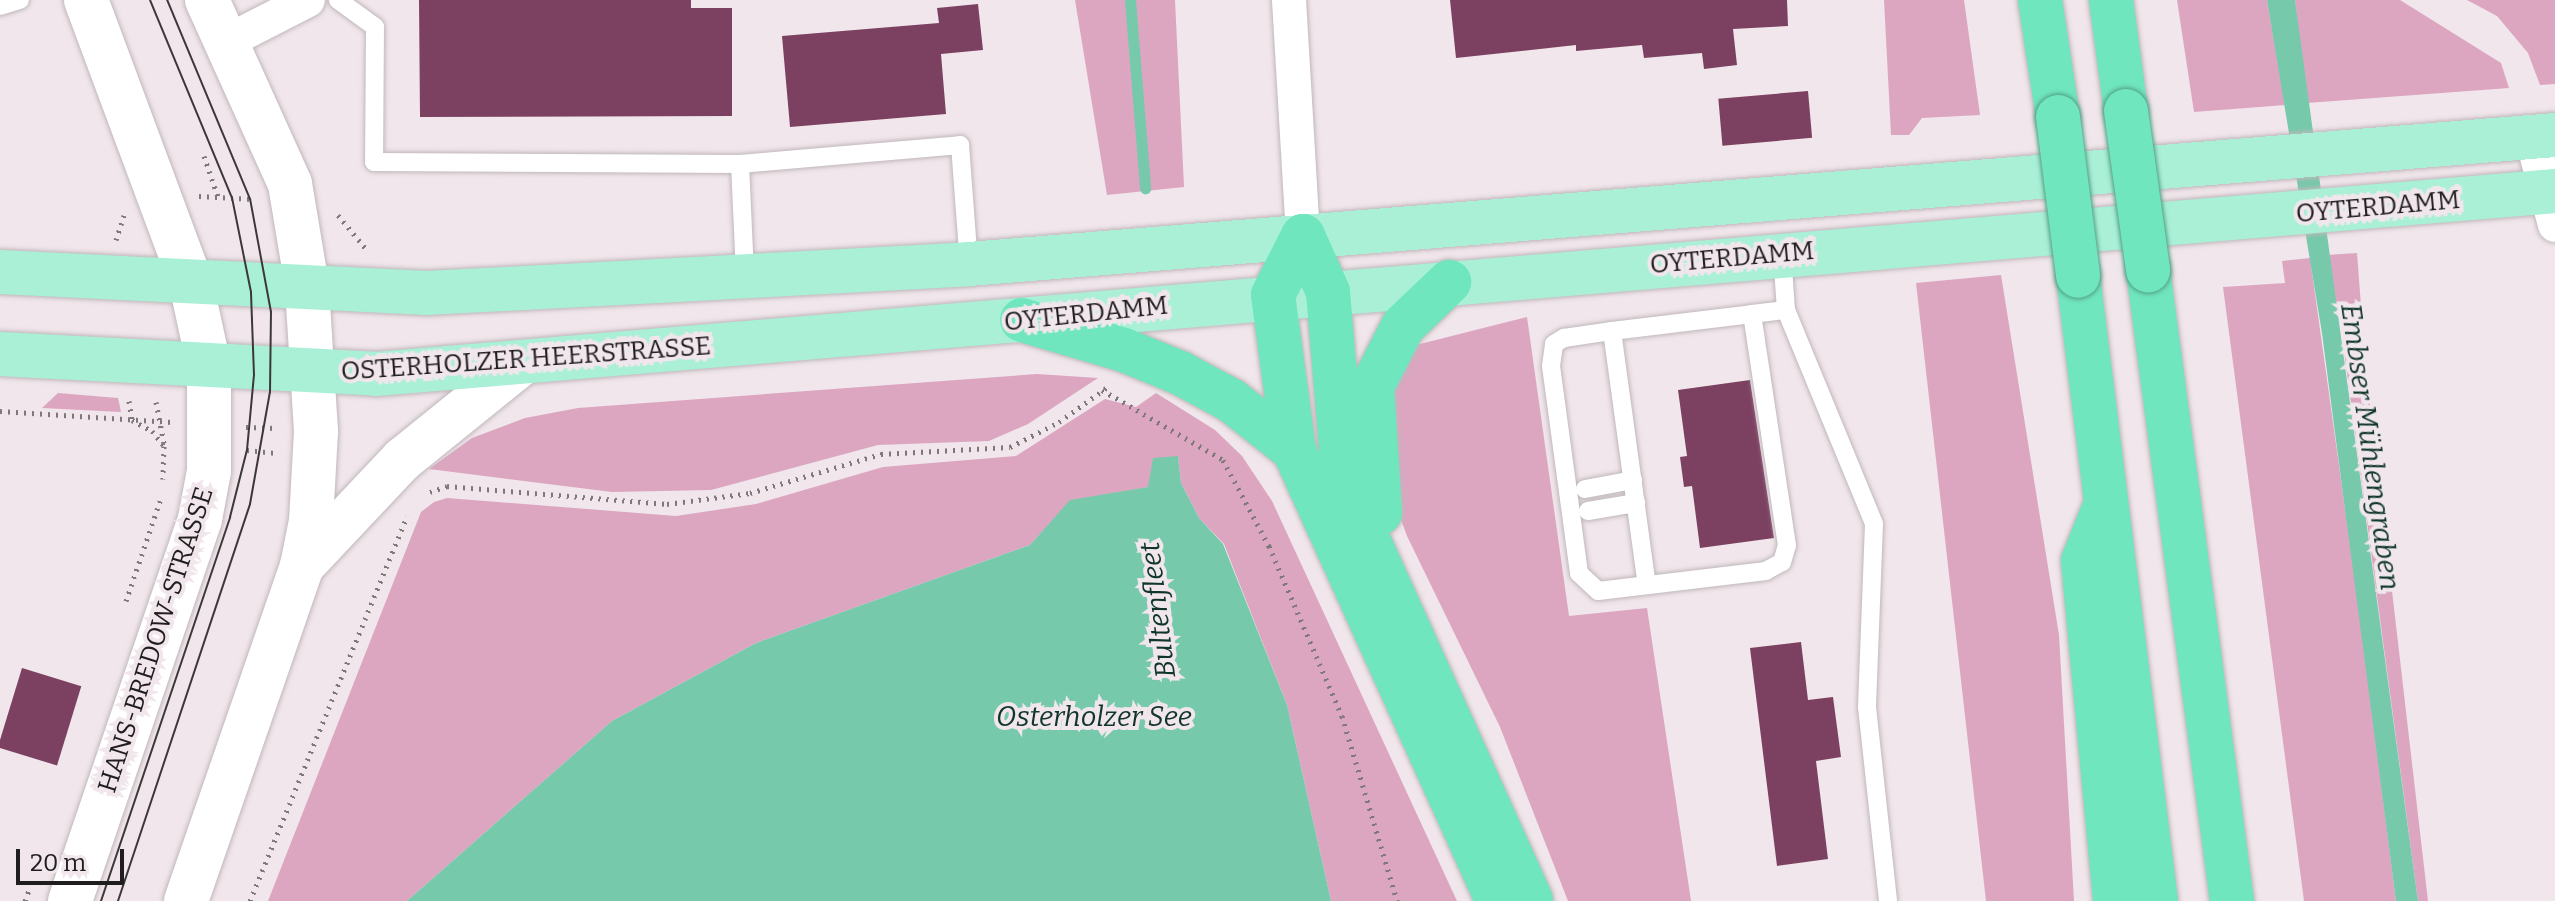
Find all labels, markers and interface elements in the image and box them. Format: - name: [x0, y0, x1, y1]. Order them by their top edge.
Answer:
- street label: OYTERDAMM: [2295, 184, 2461, 230]
- street label: OYTERDAMM: [1649, 235, 1815, 281]
- street label: OYTERDAMM: [1003, 290, 1169, 338]
- water label: Embser Mühlengraben: [2333, 302, 2407, 592]
- street label: OSTERHOLZER HEERSTRASSE: [340, 330, 712, 388]
- street label: HANS-BREDOW-STRASSE: [92, 483, 220, 797]
- water label: Bultenfleet: [1133, 540, 1183, 680]
- water label: Osterholzer See: [996, 700, 1192, 734]
- scale bar: [20, 833, 128, 883]
- text: 20 m: [30, 849, 86, 877]

